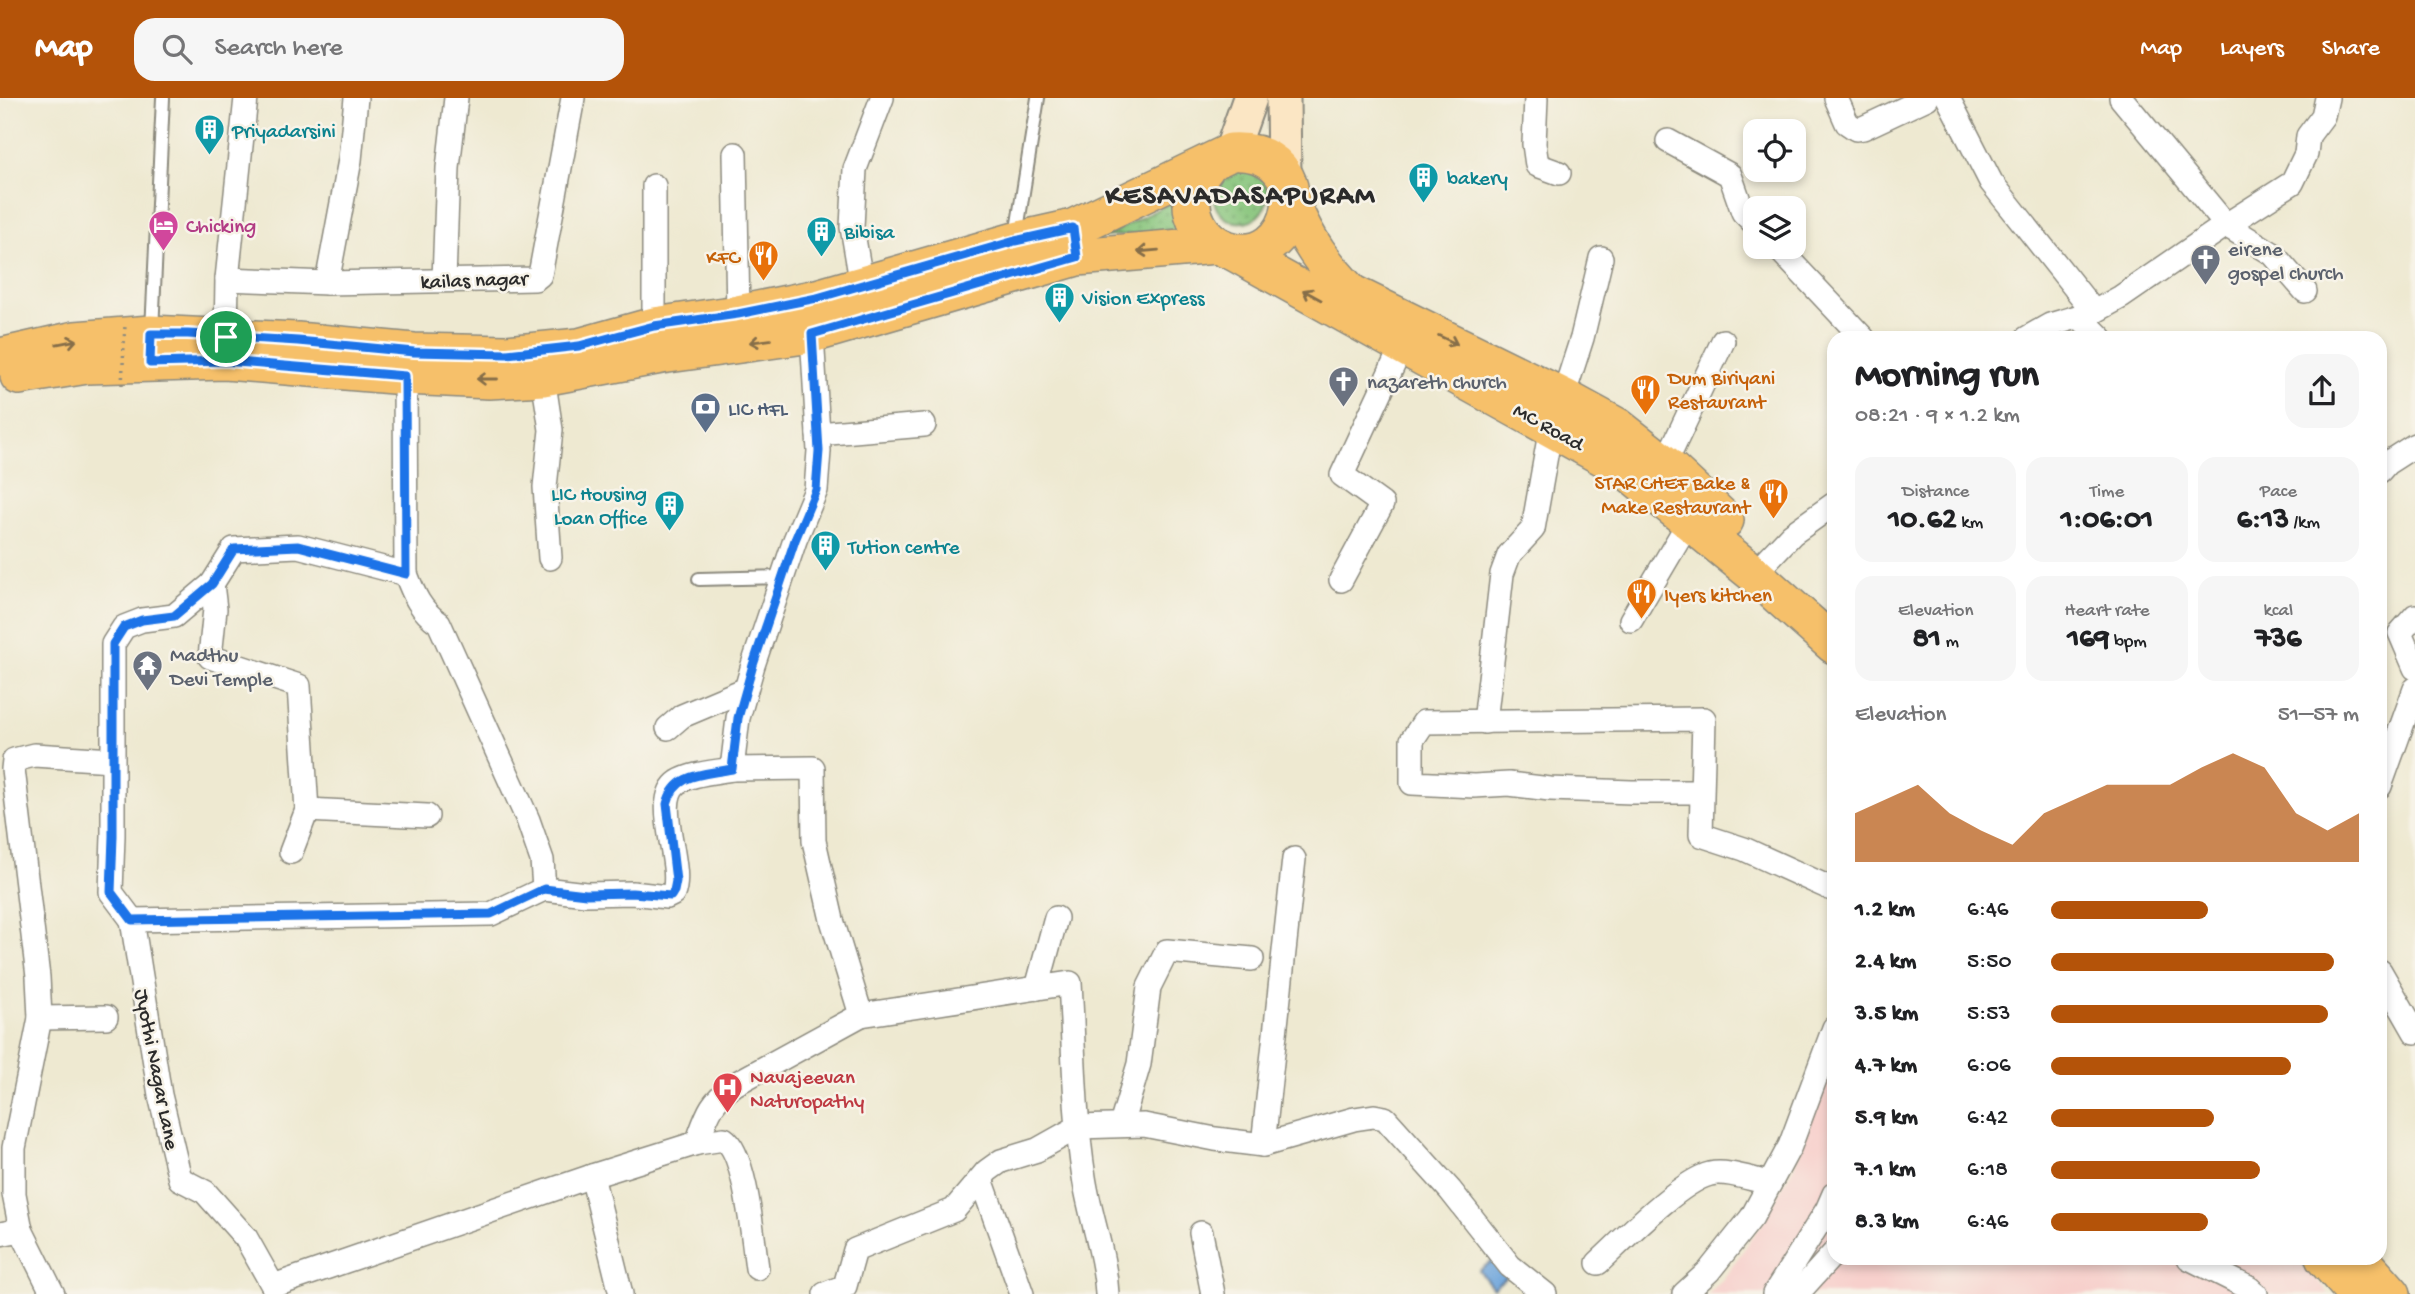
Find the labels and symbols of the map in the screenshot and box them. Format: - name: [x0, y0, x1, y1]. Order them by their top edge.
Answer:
- building icon: Priyadarsini: [192, 113, 226, 157]
- place label: Priyadarsini: [231, 121, 336, 146]
- building icon: bakery: [1407, 160, 1441, 204]
- place label: bakery: [1447, 168, 1508, 193]
- district label: KESAVADASAPURAM: [1105, 181, 1376, 214]
- hotel icon: Chicking: [146, 208, 180, 252]
- building icon: Bibisa: [804, 214, 838, 258]
- place label: Chicking: [186, 216, 256, 241]
- place label: Bibisa: [843, 222, 896, 247]
- restaurant icon: KFC: [746, 239, 780, 283]
- place label: eirene gospel church: [2228, 239, 2343, 288]
- church icon: eirene gospel church: [2188, 243, 2222, 287]
- one-way arrow: [1137, 245, 1160, 258]
- place label: KFC: [706, 247, 742, 272]
- street label: kailas nagar: [420, 268, 530, 297]
- building icon: Vision Express: [1042, 280, 1076, 324]
- one-way arrow: [1302, 287, 1323, 301]
- place label: Vision Express: [1081, 288, 1206, 313]
- pin: [196, 307, 256, 367]
- one-way arrow: [1437, 334, 1458, 348]
- one-way arrow: [55, 335, 78, 349]
- one-way arrow: [749, 335, 772, 348]
- church icon: nazareth church: [1327, 364, 1361, 408]
- place label: Dum Biriyani Restaurant: [1666, 368, 1775, 417]
- one-way arrow: [476, 372, 499, 386]
- place label: nazareth church: [1367, 372, 1507, 397]
- restaurant icon: Dum Biriyani Restaurant: [1628, 372, 1662, 416]
- bank icon: LIC HFL: [688, 391, 722, 435]
- place label: LIC HFL: [728, 399, 789, 424]
- street label: MC Road: [1508, 400, 1588, 459]
- place label: STAR CHEF Bake & Make Restaurant: [1594, 473, 1752, 522]
- restaurant icon: STAR CHEF Bake & Make Restaurant: [1756, 477, 1790, 521]
- place label: LIC Housing Loan Office: [551, 484, 648, 533]
- building icon: LIC Housing Loan Office: [653, 488, 687, 532]
- building icon: Tution centre: [808, 529, 842, 573]
- place label: Tution centre: [847, 537, 961, 562]
- restaurant icon: Iyers kitchen: [1624, 577, 1658, 621]
- place label: Iyers kitchen: [1664, 585, 1772, 610]
- place label: Madthu Devi Temple: [168, 645, 274, 694]
- temple icon: Madthu Devi Temple: [130, 649, 164, 693]
- street label: Jyothi Nagar Lane: [127, 987, 183, 1153]
- place label: Navajeevan Naturopathy: [750, 1067, 864, 1116]
- hospital icon: Navajeevan Naturopathy: [710, 1071, 744, 1115]

